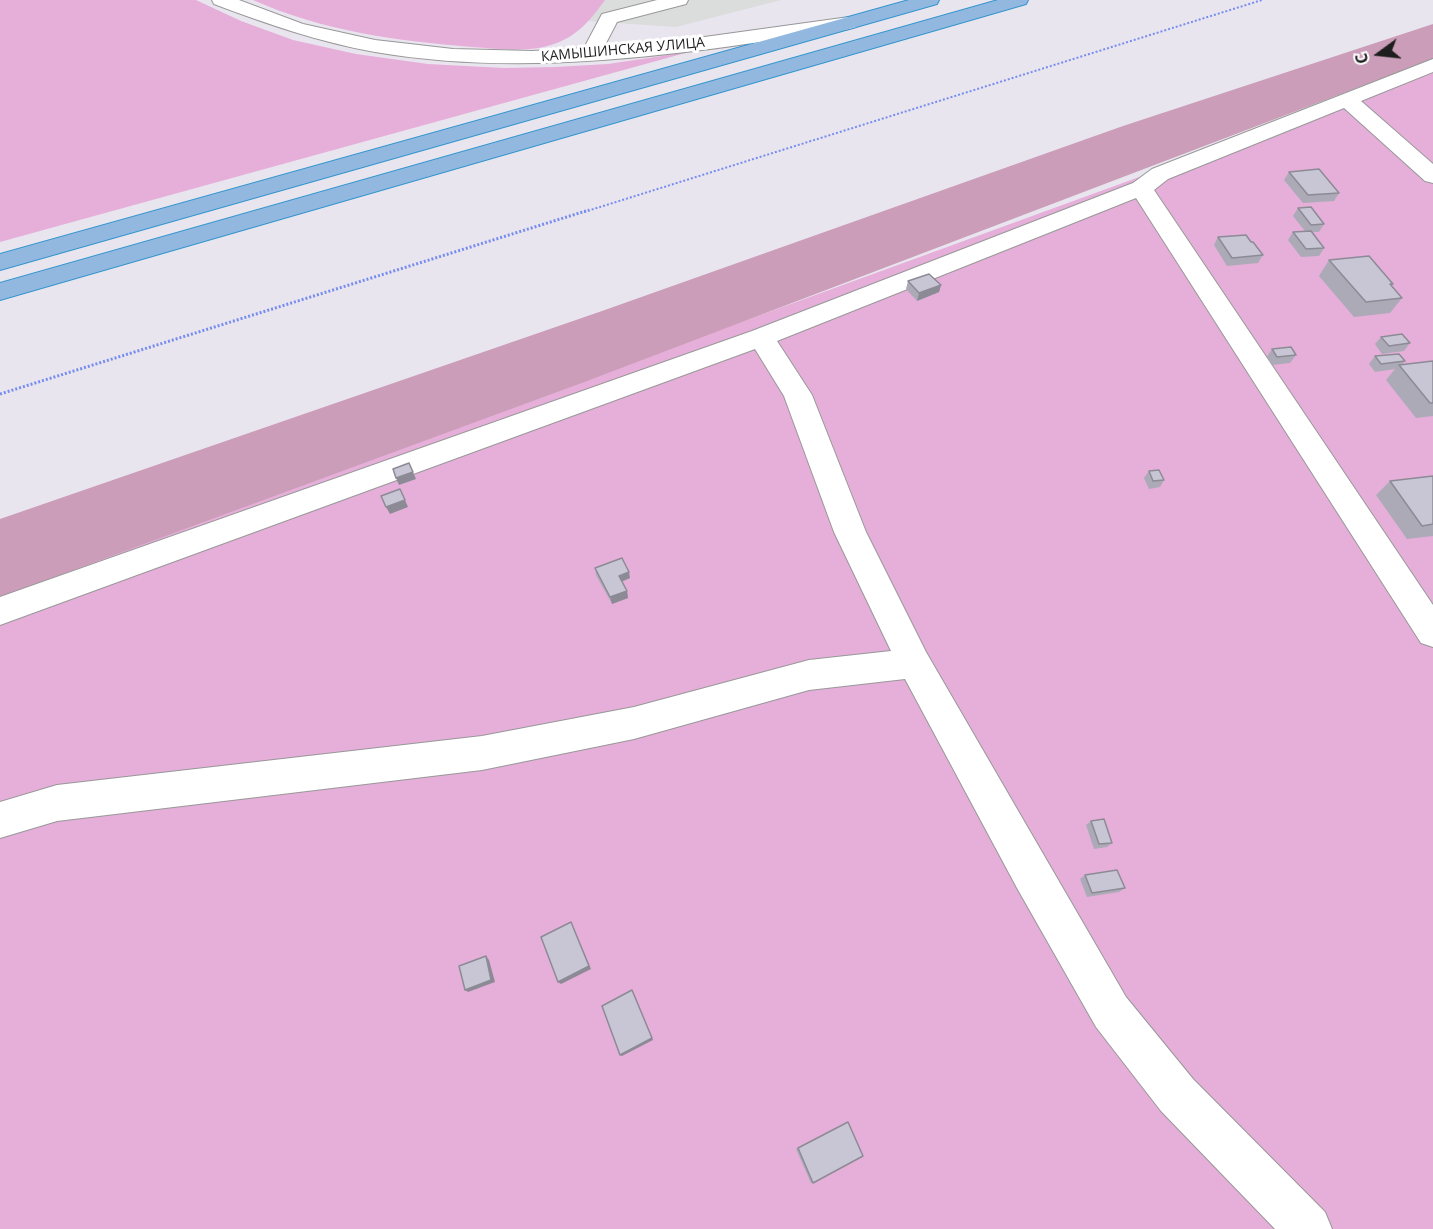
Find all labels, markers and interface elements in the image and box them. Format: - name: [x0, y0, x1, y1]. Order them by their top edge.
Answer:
- north arrow: [1349, 24, 1409, 84]
- street label: КАМЫШИНСКАЯ УЛИЦА: [540, 34, 706, 66]
- text: С: [1350, 51, 1374, 66]

